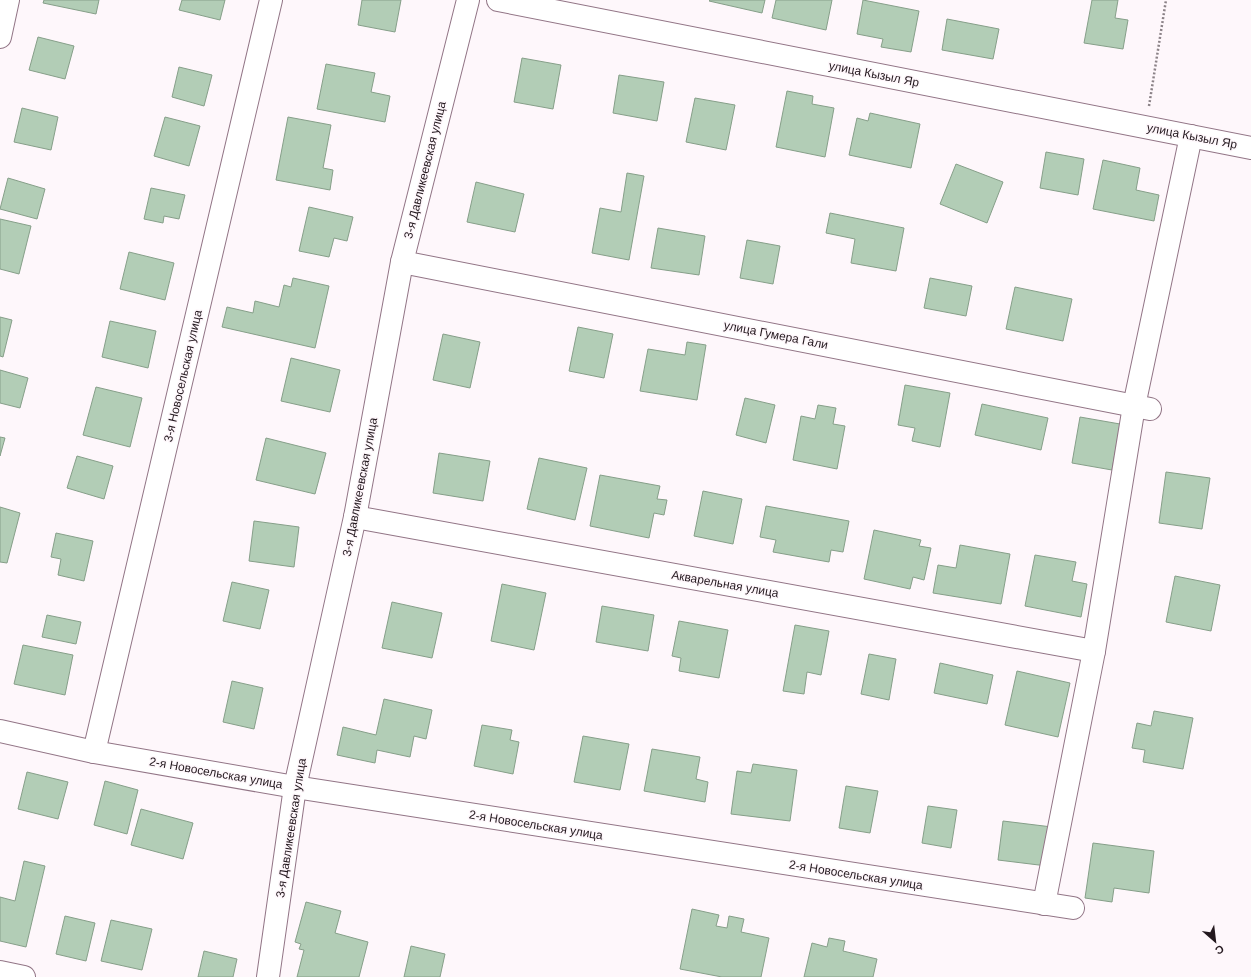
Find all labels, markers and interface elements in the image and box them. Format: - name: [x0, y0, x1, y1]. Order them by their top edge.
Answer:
- street label: улица Кызыл Яр: [828, 58, 921, 90]
- street label: 3-я Давликеевская улица: [401, 100, 449, 240]
- street label: улица Кызыл Яр: [1146, 120, 1239, 152]
- street label: 3-я Новосельская улица: [161, 308, 205, 443]
- street label: улица Гумера Гали: [723, 318, 829, 352]
- street label: 3-я Давликеевская улица: [340, 416, 380, 558]
- street label: Акварельная улица: [670, 568, 780, 600]
- street label: 2-я Новосельская улица: [148, 754, 284, 792]
- street label: 3-я Давликеевская улица: [273, 757, 309, 899]
- street label: 2-я Новосельская улица: [468, 808, 604, 843]
- street label: 2-я Новосельская улица: [788, 858, 924, 893]
- north arrow: [1195, 921, 1235, 961]
- text: С: [1213, 943, 1226, 957]

